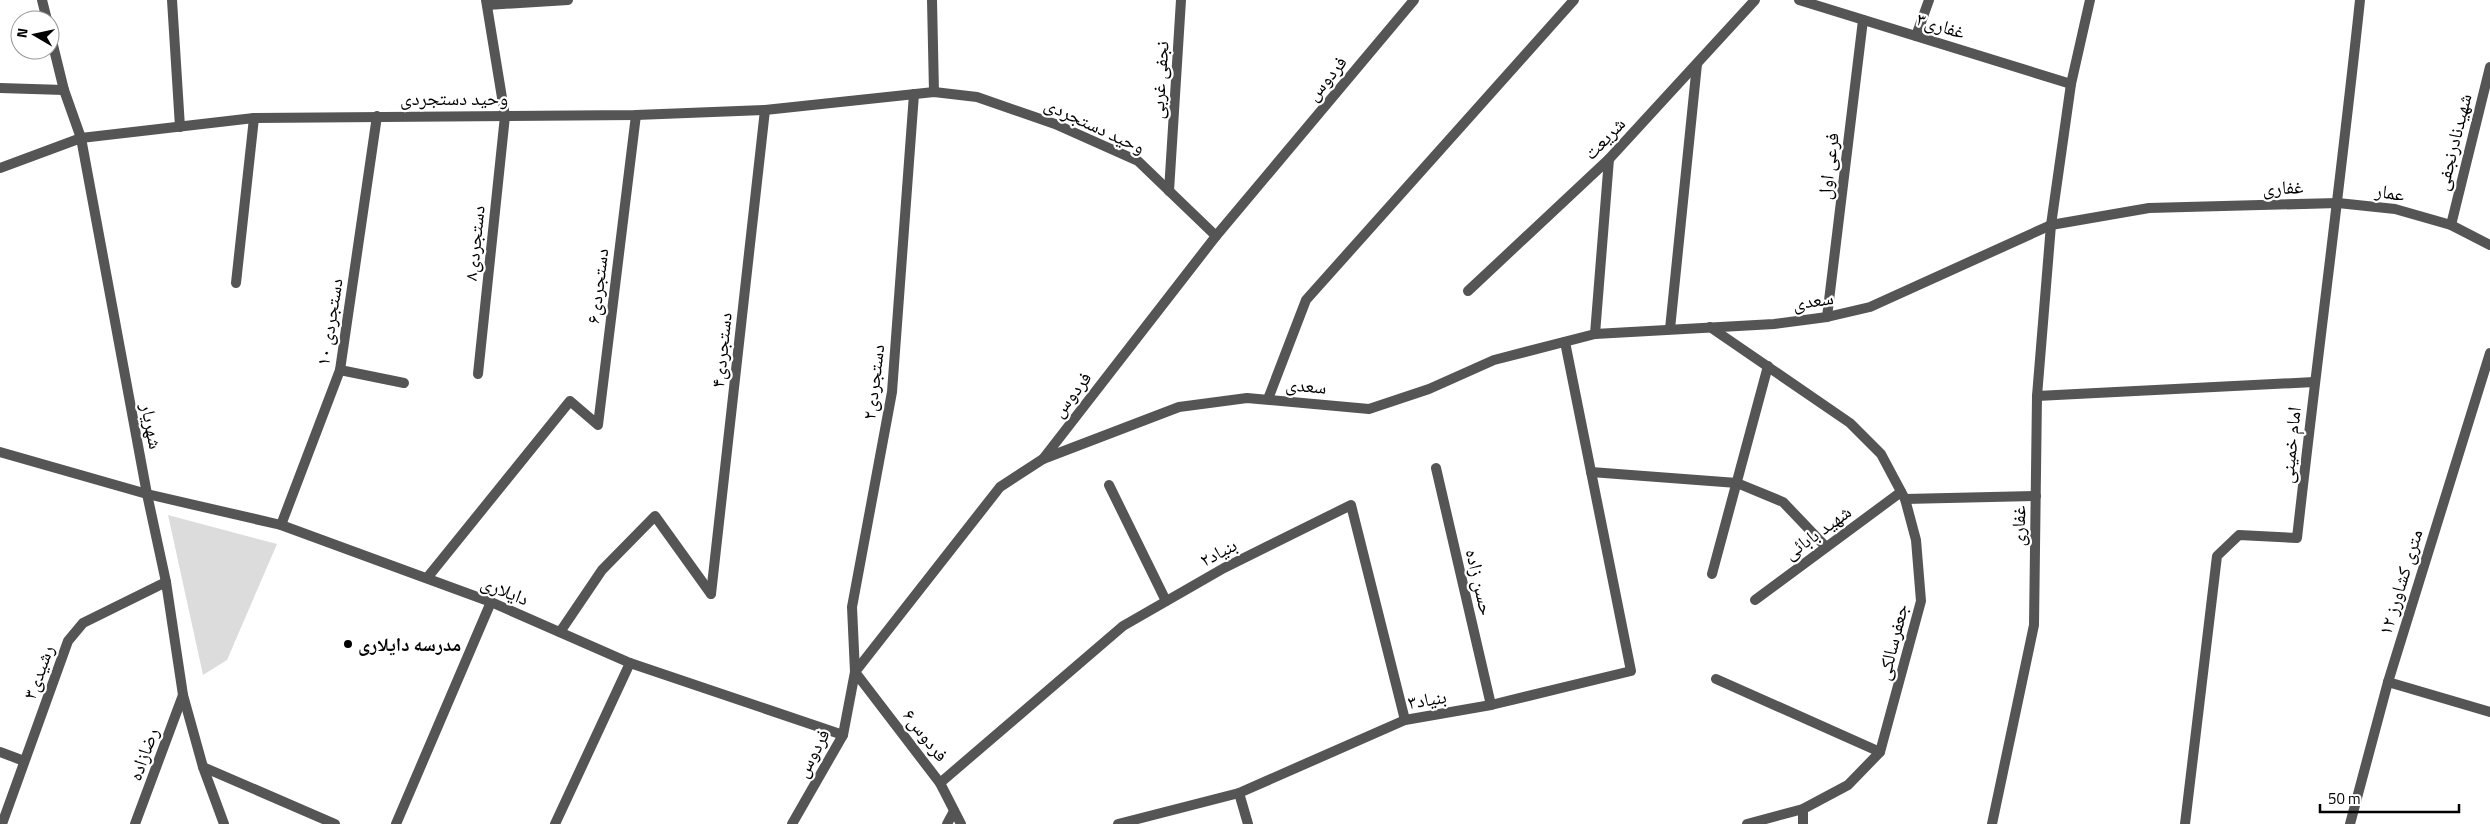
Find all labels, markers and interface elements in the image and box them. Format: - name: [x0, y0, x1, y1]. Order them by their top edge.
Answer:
- street label: غفاری۳: [1913, 3, 1969, 46]
- north arrow: [10, 10, 60, 60]
- text: N: [11, 26, 33, 39]
- street label: نجفی غربی: [1141, 40, 1176, 120]
- street label: فردوس: [1298, 49, 1353, 107]
- street label: وحید دستجردی: [400, 83, 508, 112]
- street label: وحید دستجردی: [1040, 89, 1150, 161]
- street label: شهیدنادرنجفی: [2426, 90, 2479, 193]
- street label: شریعت: [1576, 110, 1631, 166]
- street label: فرعی اول: [1809, 131, 1846, 201]
- street label: غفاری: [2262, 171, 2304, 202]
- street label: عمار: [2372, 175, 2407, 208]
- street label: دستجردی۸: [455, 204, 492, 282]
- street label: دستجردی۶: [577, 246, 616, 325]
- street label: دستجردی ۱۰: [307, 276, 350, 368]
- street label: سعدی: [1790, 282, 1835, 317]
- street label: دستجردی۴: [702, 311, 739, 389]
- street label: دستجردی۲: [853, 342, 892, 421]
- street label: فردوس: [1043, 364, 1098, 423]
- street label: سعدی: [1284, 368, 1328, 401]
- street label: شهریار: [134, 400, 171, 451]
- street label: امام خمینی: [2271, 405, 2308, 485]
- street label: شهید بابائی: [1777, 497, 1857, 566]
- street label: غفاری: [2003, 505, 2032, 547]
- street label: ۱۲ متری کشاورز: [2370, 525, 2429, 638]
- street label: بنیاد۲: [1194, 530, 1242, 573]
- street label: حسن زاده: [1459, 546, 1502, 618]
- street label: دایلاری: [477, 567, 534, 612]
- street label: جعفرسالکی: [1868, 600, 1915, 683]
- place label: مدرسه دایلاری: [358, 629, 461, 658]
- marker: مدرسه دایلاری: [342, 638, 354, 650]
- street label: رشیدی۳: [14, 641, 61, 703]
- street label: بنیاد۳: [1405, 681, 1449, 716]
- street label: فردوس۶: [896, 702, 956, 767]
- street label: رضازاده: [120, 723, 165, 784]
- street label: فردوس: [787, 723, 836, 782]
- scale bar: [2320, 782, 2459, 814]
- text: 50 m: [2328, 787, 2361, 810]

